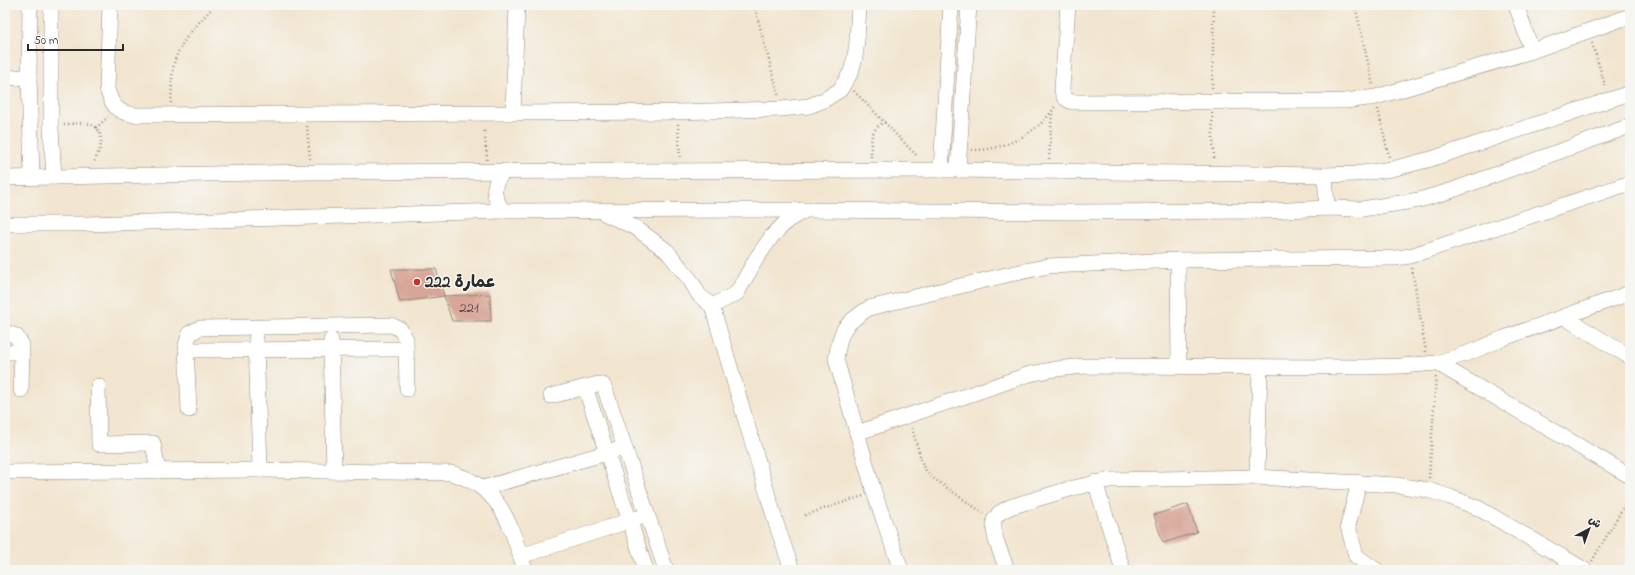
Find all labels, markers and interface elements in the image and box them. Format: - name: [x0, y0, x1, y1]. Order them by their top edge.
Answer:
- scale bar: [28, 26, 123, 52]
- text: 50 m: [34, 32, 58, 50]
- place label: عمارة 222: [424, 270, 496, 295]
- marker: عمارة 222: [412, 277, 422, 287]
- house number: 221: [459, 297, 479, 319]
- north arrow: [1569, 509, 1609, 549]
- text: ش: [1585, 512, 1605, 532]

